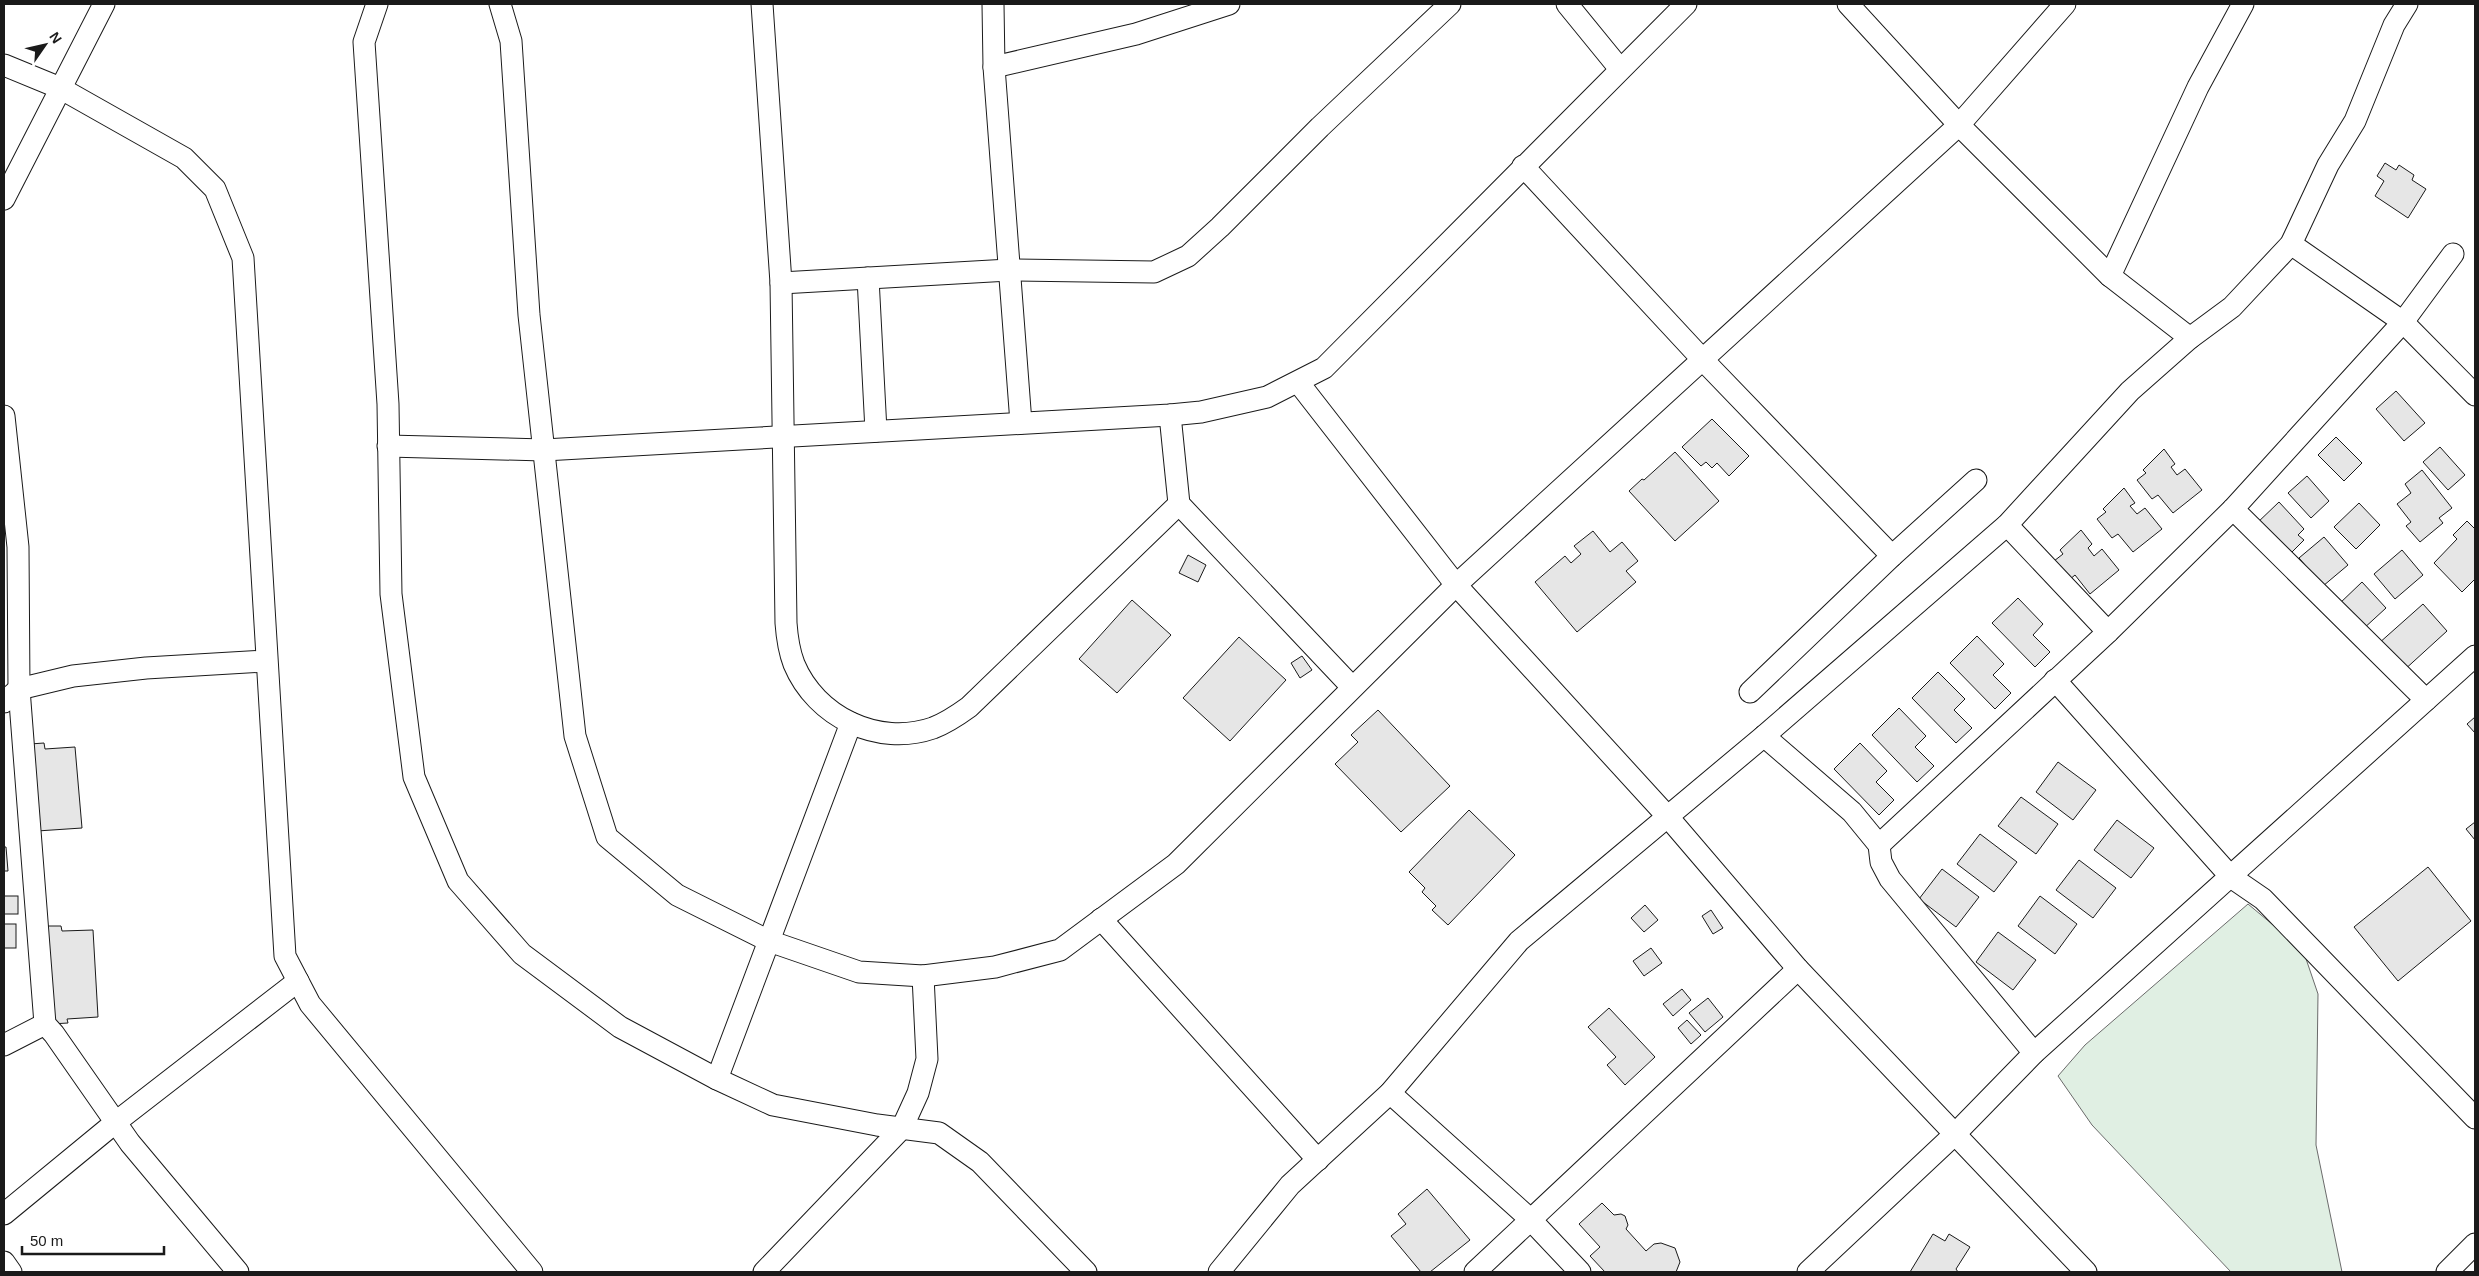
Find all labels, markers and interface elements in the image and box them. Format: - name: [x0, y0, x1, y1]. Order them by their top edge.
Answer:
- north arrow: [20, 20, 70, 70]
- text: N: [46, 29, 65, 46]
- scale bar: [22, 1224, 165, 1256]
- text: 50 m: [30, 1232, 63, 1249]

